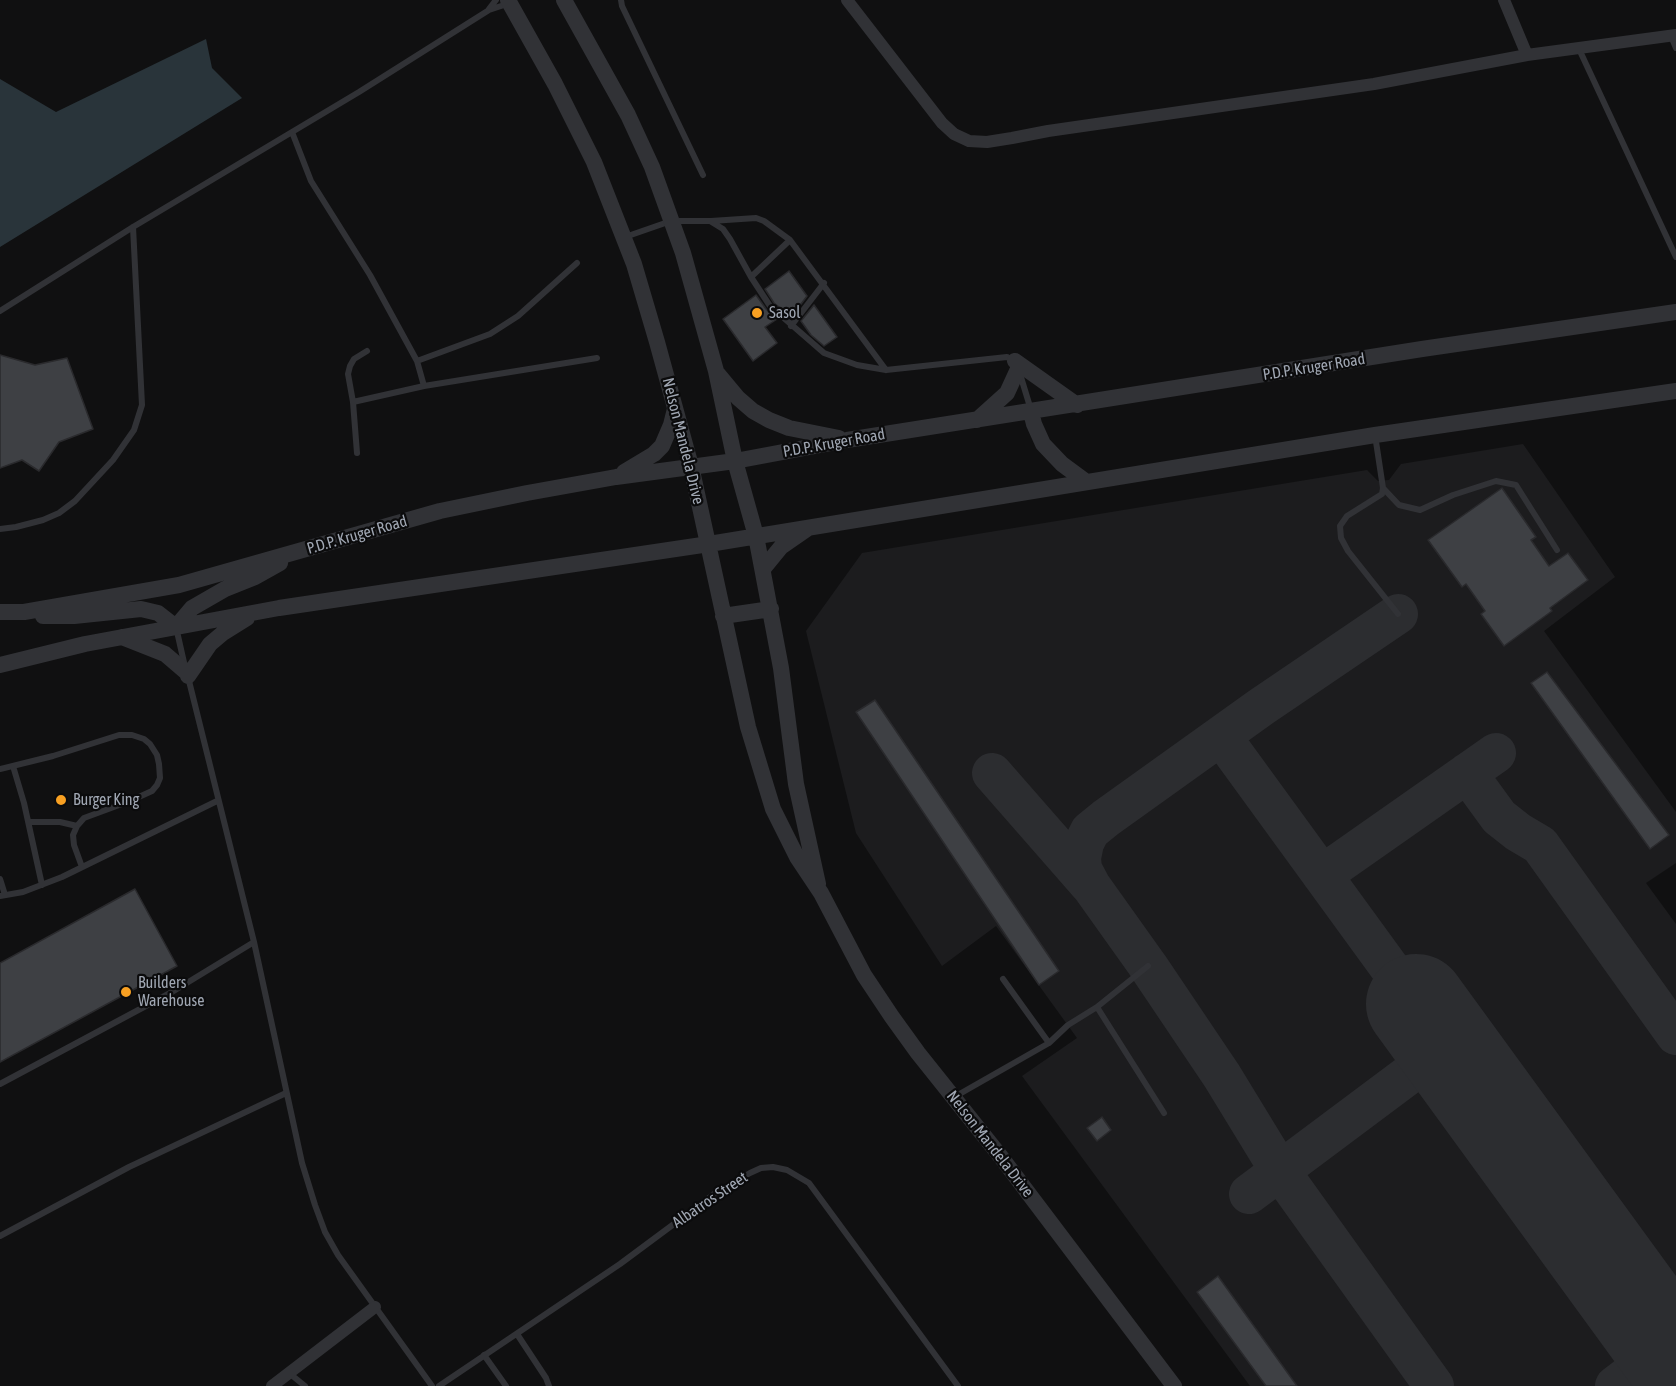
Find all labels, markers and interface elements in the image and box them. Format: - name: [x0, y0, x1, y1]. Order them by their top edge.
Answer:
- place label: Sasol: [769, 303, 801, 323]
- marker: Sasol: [750, 306, 764, 320]
- street label: P.D.P. Kruger Road: [1262, 349, 1366, 385]
- street label: Nelson Mandela Drive: [658, 376, 708, 506]
- street label: P.D.P. Kruger Road: [782, 425, 886, 461]
- street label: P.D.P. Kruger Road: [305, 512, 409, 558]
- place label: Burger King: [73, 790, 139, 810]
- marker: Burger King: [54, 793, 68, 807]
- place label: Builders Warehouse: [138, 973, 204, 1011]
- marker: Builders Warehouse: [119, 985, 133, 999]
- street label: Nelson Mandela Drive: [942, 1087, 1038, 1201]
- street label: Albatros Street: [669, 1168, 751, 1232]

